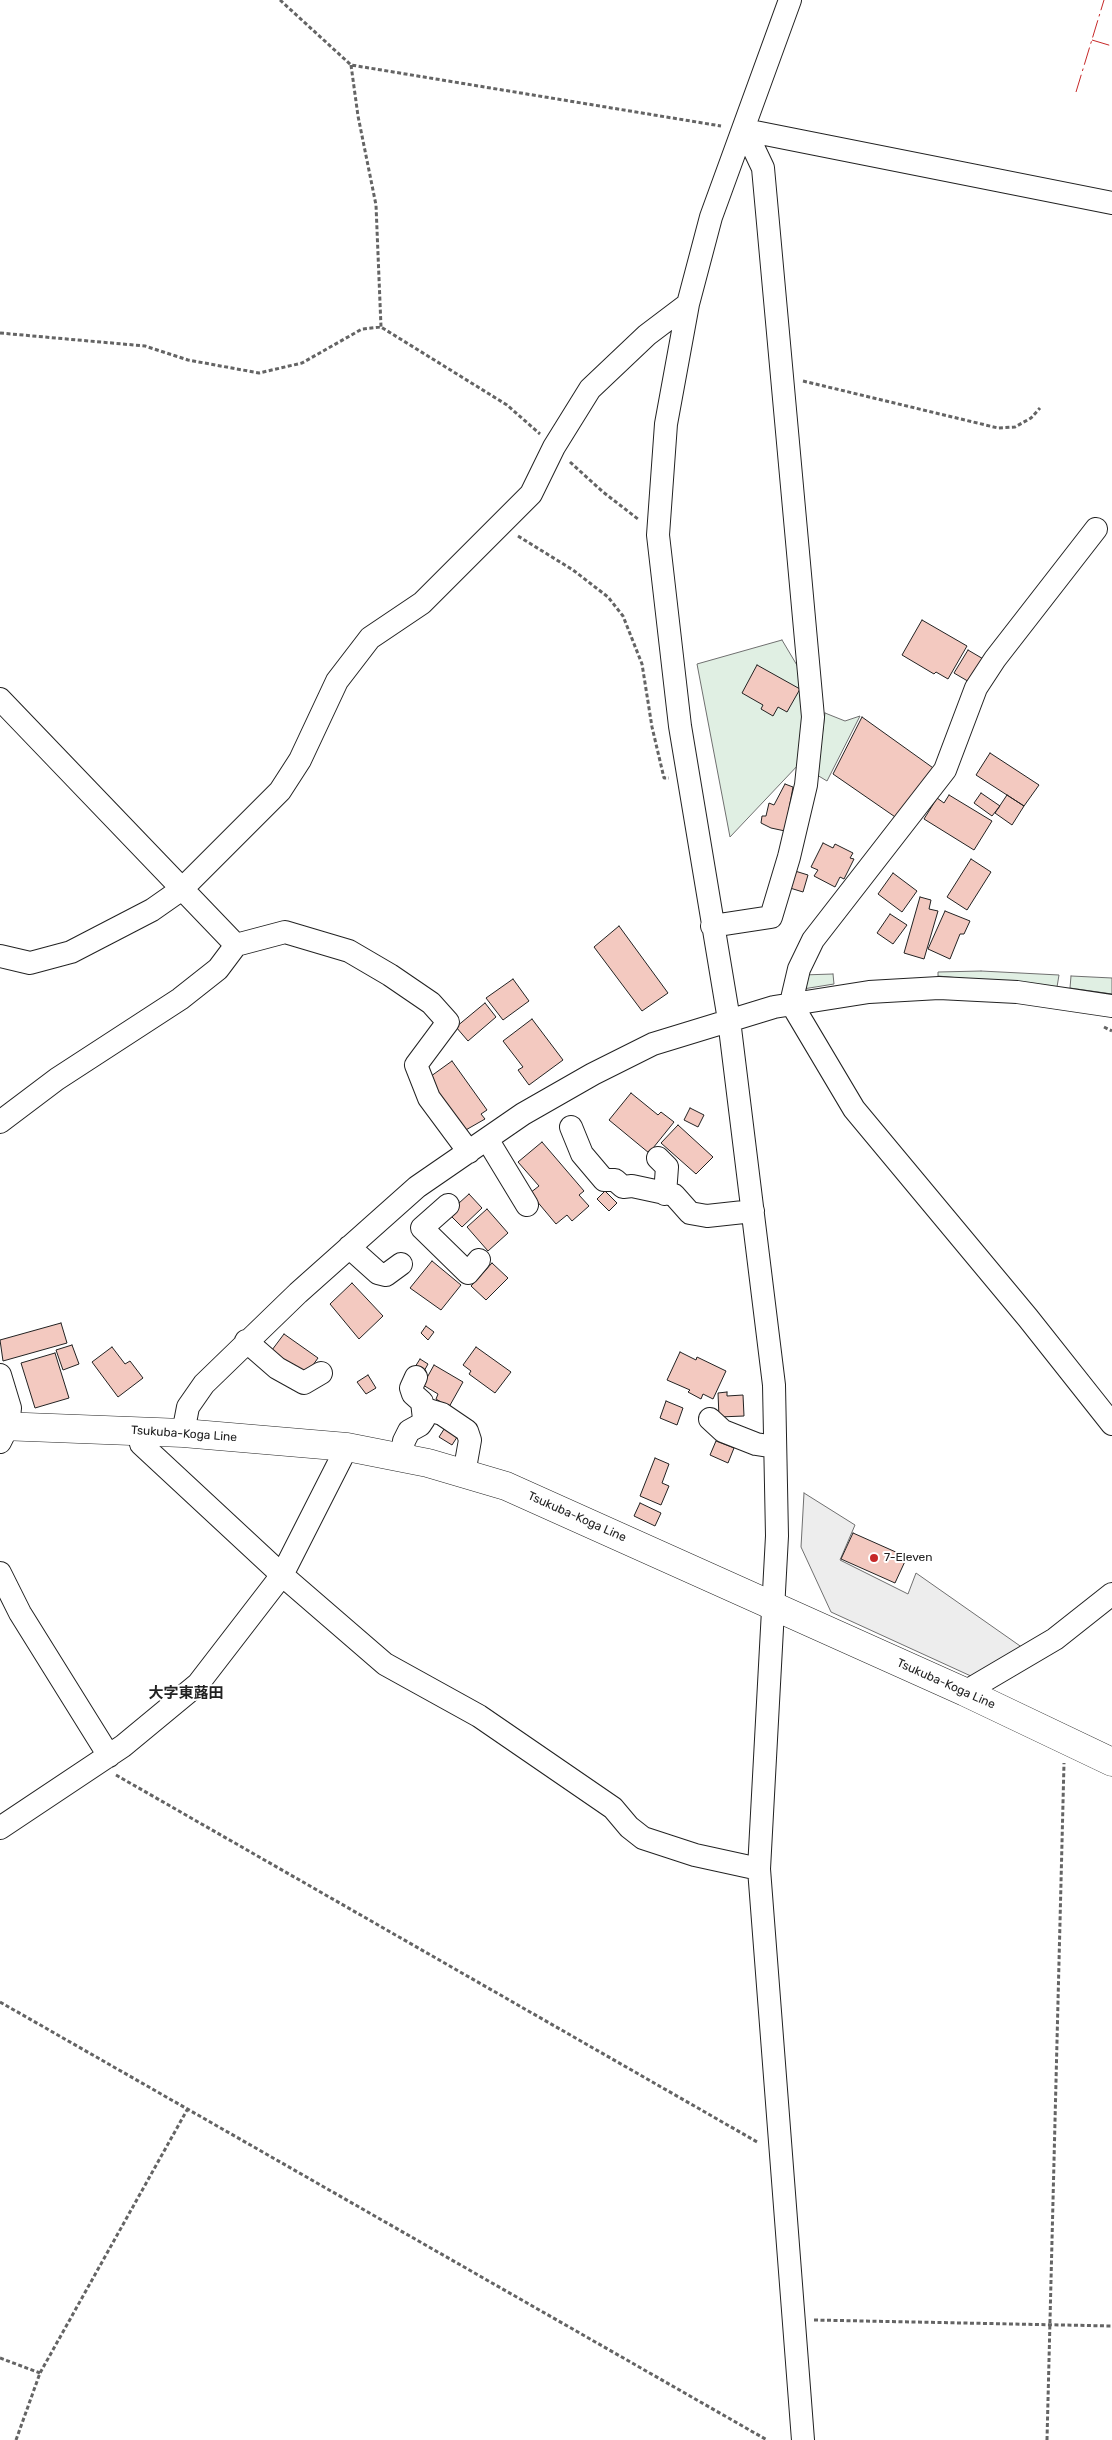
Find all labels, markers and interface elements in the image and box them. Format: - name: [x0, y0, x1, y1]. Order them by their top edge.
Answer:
- street label: Tsukuba-Koga Line: [131, 1423, 237, 1445]
- street label: Tsukuba-Koga Line: [526, 1489, 628, 1545]
- place label: 7-Eleven: [884, 1551, 933, 1565]
- marker: 7-Eleven: [868, 1552, 880, 1564]
- street label: Tsukuba-Koga Line: [895, 1656, 997, 1712]
- district label: 大字東蕗田: [149, 1685, 223, 1703]

